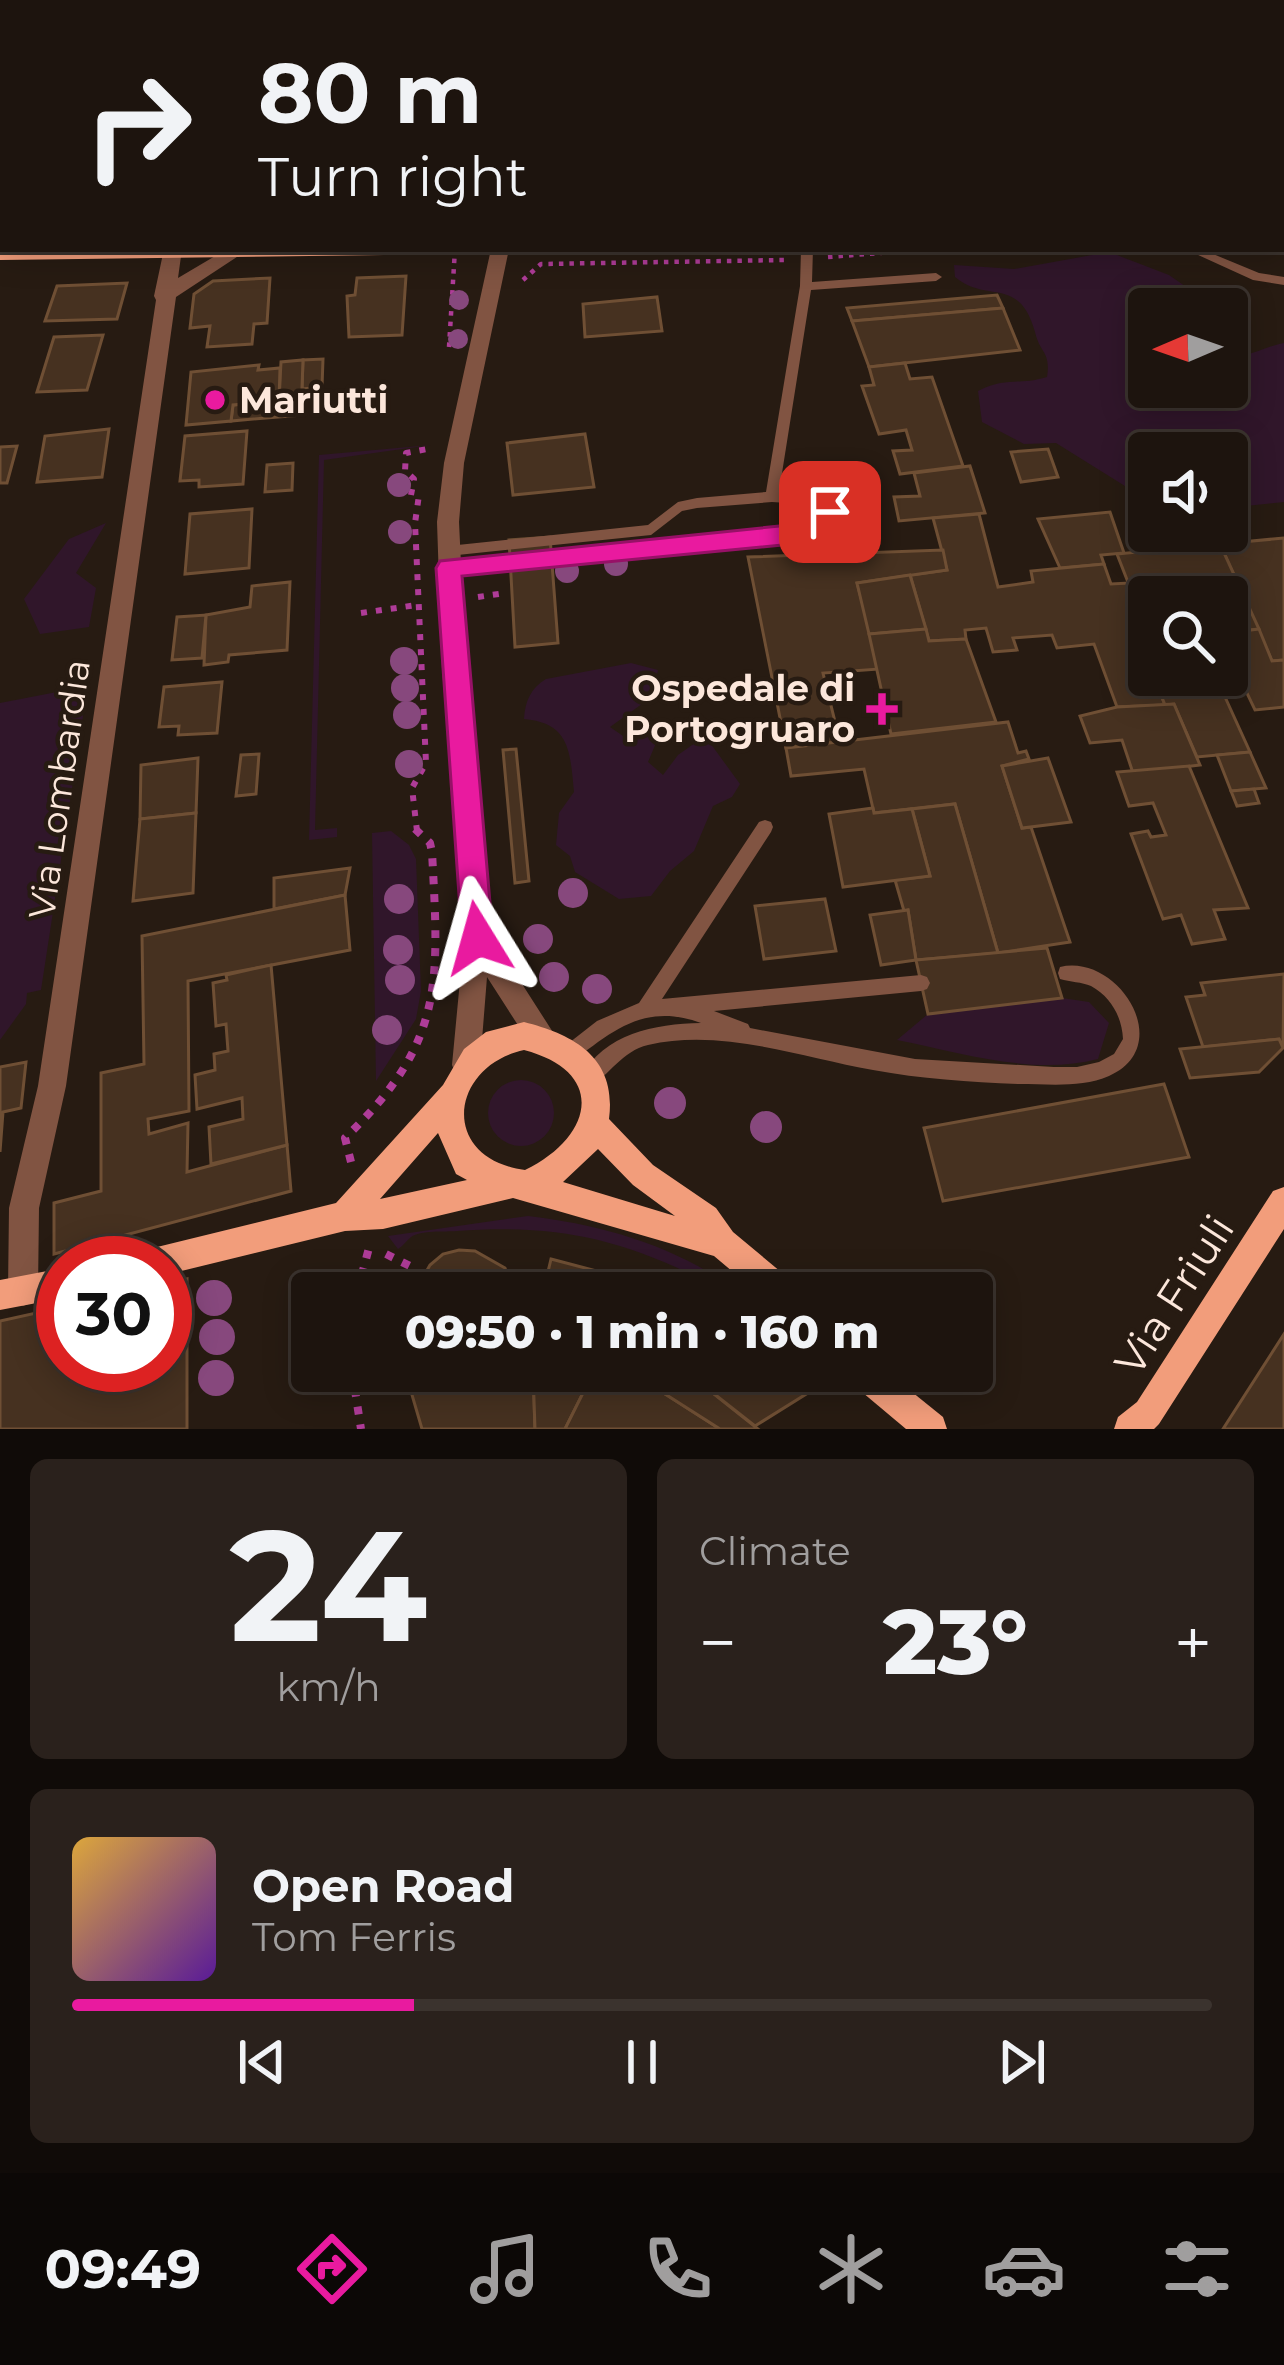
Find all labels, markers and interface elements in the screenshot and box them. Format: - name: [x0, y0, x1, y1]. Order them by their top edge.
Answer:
- text: 80 m: [258, 42, 482, 144]
- icon: right: [60, 48, 216, 204]
- text: Turn right: [258, 144, 528, 210]
- north arrow: [1128, 288, 1248, 408]
- map controls: [1128, 288, 1248, 696]
- place label: Mariutti: [239, 378, 388, 422]
- marker: Mariutti: [202, 387, 228, 413]
- button: sound: [1128, 432, 1248, 552]
- pin: [779, 461, 881, 563]
- icon: arrive: [797, 479, 863, 545]
- button: search: [1128, 576, 1248, 696]
- street label: Via Lombardia: [19, 657, 99, 921]
- place label: Ospedale di Portogruaro: [624, 666, 855, 751]
- marker: Ospedale di Portogruaro: [866, 693, 898, 725]
- position arrow: [415, 875, 541, 1001]
- street label: Via Friuli: [1103, 1205, 1245, 1385]
- speed limit sign: 30: [36, 1236, 192, 1392]
- text: 09:50 · 1 min · 160 m: [405, 1304, 879, 1359]
- text: 24: [230, 1490, 427, 1680]
- text: Climate: [699, 1527, 851, 1575]
- text: 23°: [883, 1587, 1028, 1697]
- text: −: [699, 1602, 737, 1683]
- text: +: [1174, 1602, 1212, 1683]
- text: km/h: [276, 1663, 381, 1711]
- text: Open Road: [252, 1858, 514, 1913]
- text: Tom Ferris: [252, 1913, 456, 1961]
- icon: previous: [229, 2029, 295, 2095]
- icon: pause: [609, 2029, 675, 2095]
- icon: next: [989, 2029, 1055, 2095]
- icon: directions: [290, 2227, 374, 2311]
- icon: music: [463, 2227, 547, 2311]
- icon: phone: [636, 2227, 720, 2311]
- icon: climate: [809, 2227, 893, 2311]
- icon: car: [982, 2227, 1066, 2311]
- icon: filters: [1155, 2227, 1239, 2311]
- text: 09:49: [45, 2236, 201, 2302]

